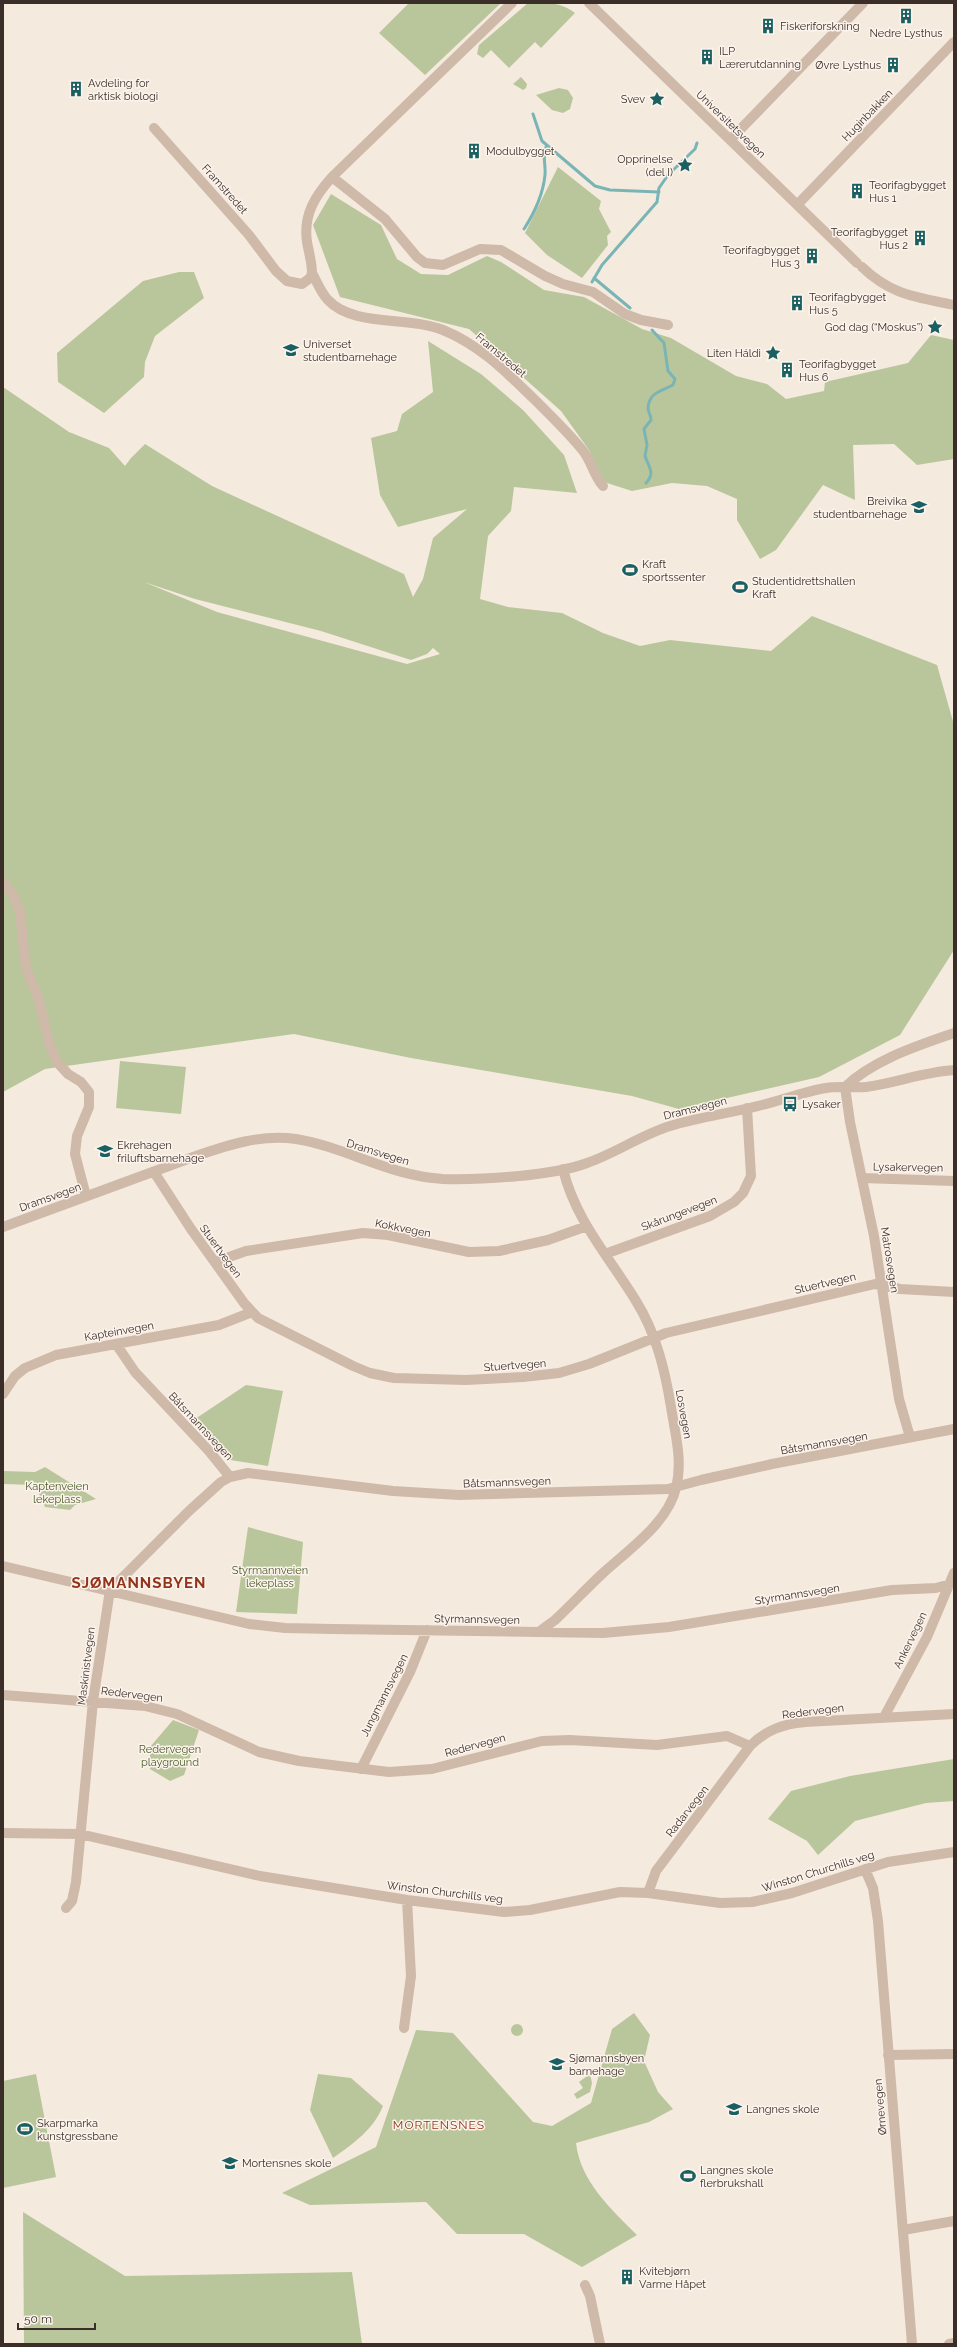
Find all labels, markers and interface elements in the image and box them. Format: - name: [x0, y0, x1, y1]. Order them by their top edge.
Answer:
- building icon: Nedre Lysthus: [897, 7, 915, 25]
- building icon: Fiskeriforskning: [759, 17, 777, 35]
- place label: Fiskeriforskning: [780, 20, 859, 33]
- place label: Nedre Lysthus: [869, 27, 943, 40]
- place label: ILP Lærerutdanning: [719, 45, 801, 71]
- building icon: ILP Lærerutdanning: [698, 48, 716, 66]
- building icon: Øvre Lysthus: [884, 56, 902, 74]
- place label: Øvre Lysthus: [815, 59, 881, 72]
- place label: Avdeling for arktisk biologi: [88, 77, 158, 103]
- building icon: Avdeling for arktisk biologi: [67, 80, 85, 98]
- street label: Huginbakken: [839, 87, 895, 144]
- street label: Universitetsvegen: [693, 88, 768, 161]
- place icon: Svev: [648, 90, 666, 108]
- place label: Svev: [621, 93, 645, 106]
- building icon: Modulbygget: [465, 142, 483, 160]
- place label: Modulbygget: [486, 145, 555, 158]
- place label: Opprinelse (del I): [617, 153, 674, 179]
- place icon: Opprinelse (del I): [676, 156, 694, 174]
- street label: Framstredet: [199, 162, 250, 217]
- place label: Teorifagbygget Hus 1: [869, 179, 946, 205]
- building icon: Teorifagbygget Hus 1: [848, 182, 866, 200]
- place label: Teorifagbygget Hus 2: [831, 226, 908, 252]
- building icon: Teorifagbygget Hus 2: [911, 229, 929, 247]
- place label: Teorifagbygget Hus 3: [723, 244, 800, 270]
- building icon: Teorifagbygget Hus 3: [803, 247, 821, 265]
- place label: Teorifagbygget Hus 5: [809, 291, 886, 317]
- building icon: Teorifagbygget Hus 5: [788, 294, 806, 312]
- place icon: God dag (“Moskus”): [926, 318, 944, 336]
- place label: God dag (“Moskus”): [825, 321, 923, 334]
- street label: Framstredet: [473, 330, 529, 381]
- place label: Universet studentbarnehage: [303, 338, 398, 364]
- school or university icon: Universet studentbarnehage: [282, 341, 300, 359]
- place icon: Liten Háldi: [764, 344, 782, 362]
- place label: Liten Háldi: [707, 347, 761, 360]
- place label: Teorifagbygget Hus 6: [799, 358, 876, 384]
- building icon: Teorifagbygget Hus 6: [778, 361, 796, 379]
- place label: Breivika studentbarnehage: [813, 495, 908, 521]
- school or university icon: Breivika studentbarnehage: [910, 498, 928, 516]
- place label: Kraft sportssenter: [642, 558, 706, 584]
- sports icon: Kraft sportssenter: [621, 561, 639, 579]
- place label: Studentidrettshallen Kraft: [752, 575, 855, 601]
- sports icon: Studentidrettshallen Kraft: [731, 578, 749, 596]
- street label: Dramsvegen: [662, 1094, 728, 1123]
- bus stop icon: Lysaker: [781, 1095, 799, 1113]
- place label: Lysaker: [802, 1098, 841, 1111]
- street label: Dramsvegen: [345, 1137, 411, 1168]
- place label: Ekrehagen friluftsbarnehage: [117, 1139, 205, 1165]
- school or university icon: Ekrehagen friluftsbarnehage: [96, 1142, 114, 1160]
- street label: Lysakervegen: [873, 1160, 943, 1175]
- street label: Dramsvegen: [18, 1180, 83, 1215]
- street label: Skårungevegen: [639, 1193, 719, 1234]
- street label: Kokkvegen: [374, 1217, 432, 1240]
- street label: Stuertvegen: [197, 1222, 244, 1280]
- street label: Matrosvegen: [878, 1226, 901, 1294]
- street label: Stuertvegen: [793, 1270, 857, 1297]
- street label: Kapteinvegen: [83, 1319, 155, 1344]
- street label: Stuertvegen: [483, 1357, 547, 1374]
- street label: Losvegen: [673, 1388, 694, 1440]
- street label: Båtsmannsvegen: [166, 1390, 235, 1463]
- street label: Båtsmannsvegen: [780, 1429, 869, 1458]
- street label: Båtsmannsvegen: [463, 1474, 551, 1491]
- park label: Kaptenveien lekeplass: [25, 1480, 89, 1506]
- park label: Styrmannveien lekeplass: [232, 1564, 308, 1590]
- district label: SJØMANNSBYEN: [71, 1574, 207, 1592]
- street label: Styrmannsvegen: [754, 1581, 841, 1608]
- street label: Ankervegen: [891, 1610, 930, 1671]
- street label: Styrmannsvegen: [434, 1612, 520, 1627]
- street label: Maskinistvegen: [75, 1626, 98, 1706]
- street label: Jungmannsvegen: [358, 1652, 411, 1739]
- street label: Redervegen: [100, 1684, 164, 1705]
- street label: Redervegen: [781, 1701, 845, 1722]
- street label: Redervegen: [443, 1731, 507, 1760]
- park label: Redervegen playground: [139, 1743, 201, 1769]
- street label: Radarvegen: [663, 1783, 711, 1840]
- street label: Winston Churchills veg: [760, 1848, 876, 1895]
- street label: Winston Churchills veg: [386, 1879, 504, 1906]
- place label: Sjømannsbyen barnehage: [569, 2052, 644, 2078]
- school or university icon: Sjømannsbyen barnehage: [548, 2055, 566, 2073]
- street label: Ørnevegen: [872, 2078, 889, 2136]
- school or university icon: Langnes skole: [725, 2100, 743, 2118]
- place label: Langnes skole: [746, 2103, 820, 2116]
- place label: Skarpmarka kunstgressbane: [37, 2117, 118, 2143]
- district label: MORTENSNES: [393, 2118, 485, 2132]
- sports icon: Skarpmarka kunstgressbane: [16, 2120, 34, 2138]
- school or university icon: Mortensnes skole: [221, 2154, 239, 2172]
- place label: Mortensnes skole: [242, 2157, 332, 2170]
- place label: Langnes skole flerbrukshall: [700, 2164, 774, 2190]
- sports icon: Langnes skole flerbrukshall: [679, 2167, 697, 2185]
- place label: Kvitebjørn Varme Håpet: [639, 2265, 706, 2291]
- building icon: Kvitebjørn Varme Håpet: [618, 2268, 636, 2286]
- scale bar: [18, 2305, 95, 2331]
- text: 50 m: [24, 2312, 52, 2326]

